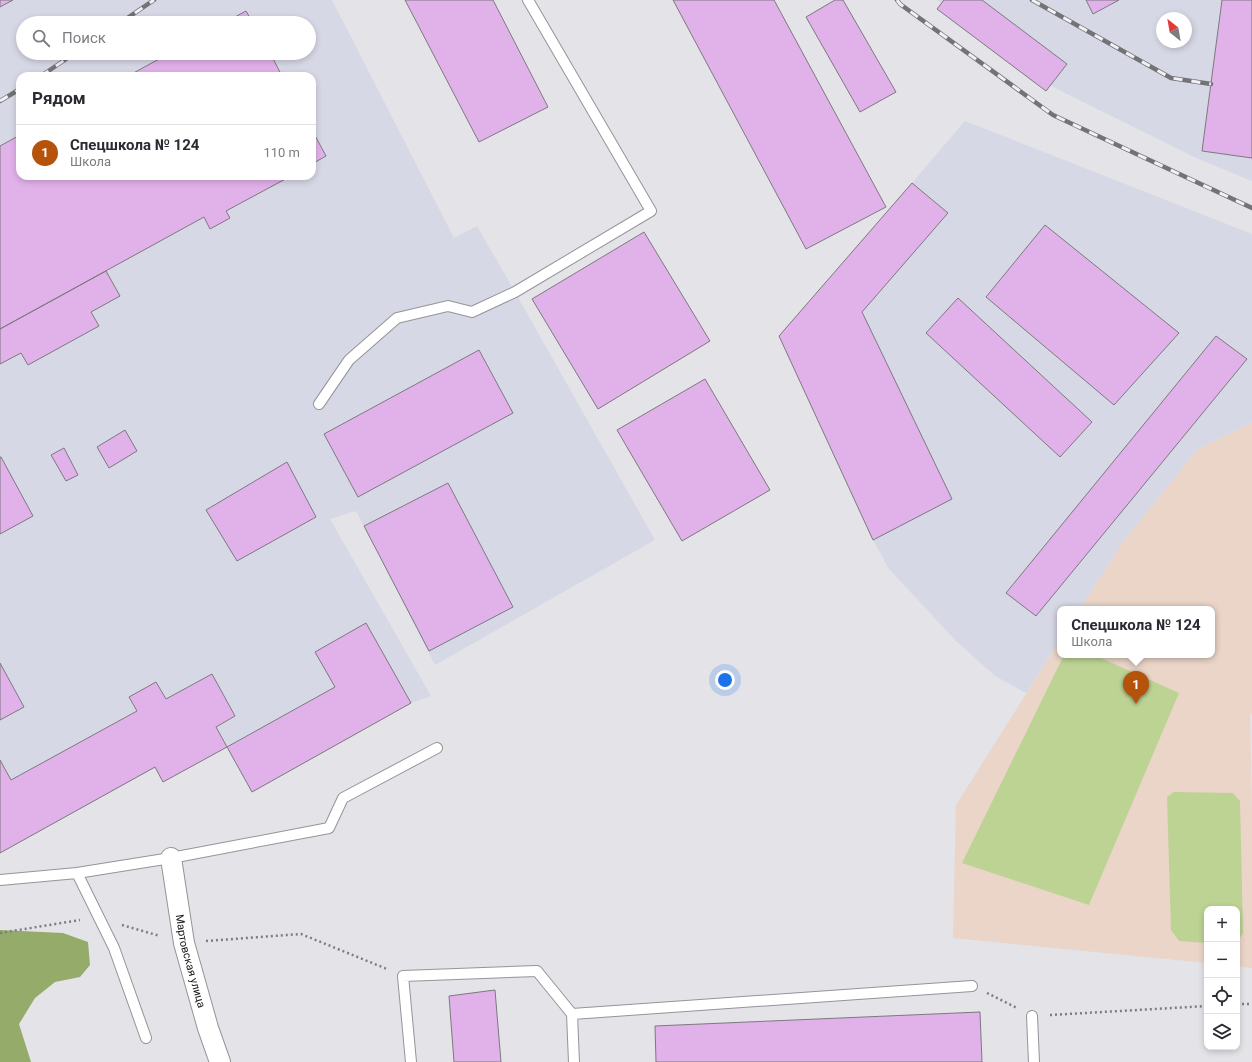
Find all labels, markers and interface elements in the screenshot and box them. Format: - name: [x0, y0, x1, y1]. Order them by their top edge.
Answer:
- north arrow: [1156, 12, 1192, 48]
- search box: [16, 16, 316, 60]
- icon: search: [30, 27, 52, 49]
- text: Поиск: [62, 29, 106, 47]
- text: Рядом: [32, 88, 86, 108]
- text: Спецшкола № 124: [70, 136, 199, 154]
- text: 1: [41, 145, 49, 160]
- text: 110 m: [263, 145, 300, 160]
- text: Школа: [70, 154, 111, 169]
- popup: [1057, 606, 1215, 658]
- text: Спецшкола № 124: [1071, 616, 1201, 634]
- text: Школа: [1071, 634, 1112, 649]
- your location: [715, 670, 735, 690]
- pin: 1: [1123, 671, 1149, 704]
- map controls: [1204, 906, 1240, 1050]
- button: +: [1204, 906, 1240, 942]
- street label: Мартовская улица: [173, 914, 208, 1009]
- button: −: [1204, 942, 1240, 978]
- button: locate: [1204, 978, 1240, 1014]
- button: layers: [1204, 1014, 1240, 1050]

